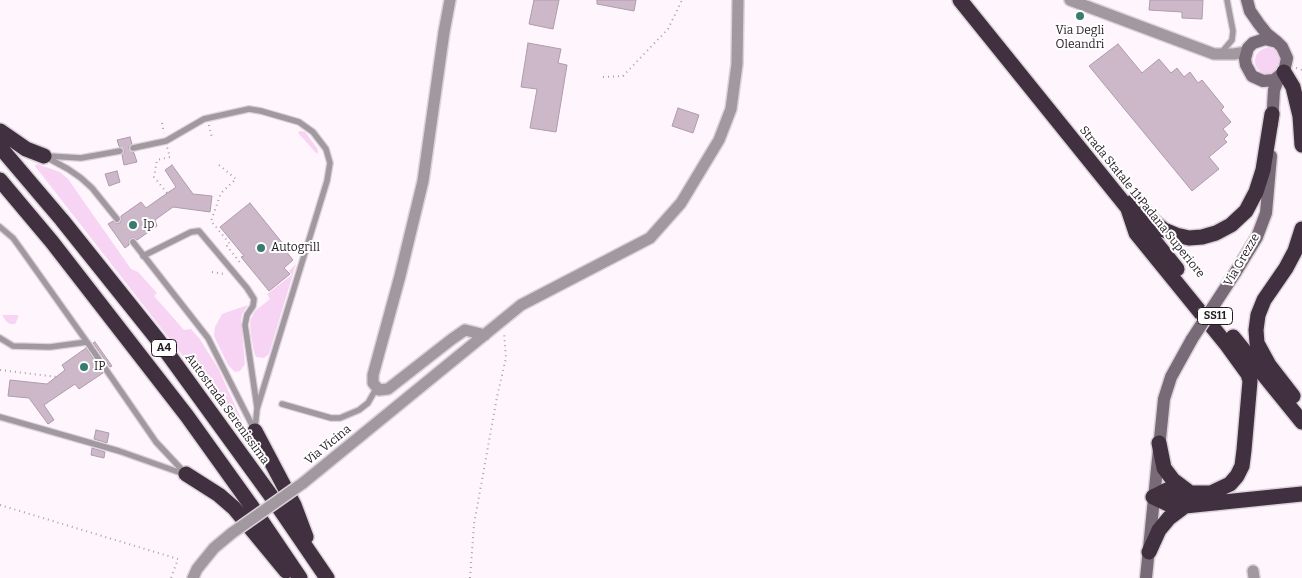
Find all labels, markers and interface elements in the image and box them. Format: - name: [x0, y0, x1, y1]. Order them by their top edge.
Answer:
- marker: Via Degli Oleandri: [1074, 10, 1086, 22]
- place label: Via Degli Oleandri: [1056, 24, 1104, 52]
- street label: Strada Statale 11 Padana Superiore: [1076, 123, 1208, 281]
- place label: Ip: [143, 218, 154, 232]
- marker: Ip: [127, 219, 139, 231]
- street label: Via Grezze: [1221, 231, 1263, 289]
- place label: Autogrill: [271, 241, 320, 255]
- marker: Autogrill: [255, 242, 267, 254]
- road number: SS11: [1198, 308, 1232, 324]
- road number: A4: [152, 339, 176, 356]
- street label: Autostrada Serenissima: [182, 351, 272, 467]
- place label: IP: [94, 360, 105, 374]
- marker: IP: [78, 361, 90, 373]
- street label: Via Vicina: [302, 422, 354, 468]

